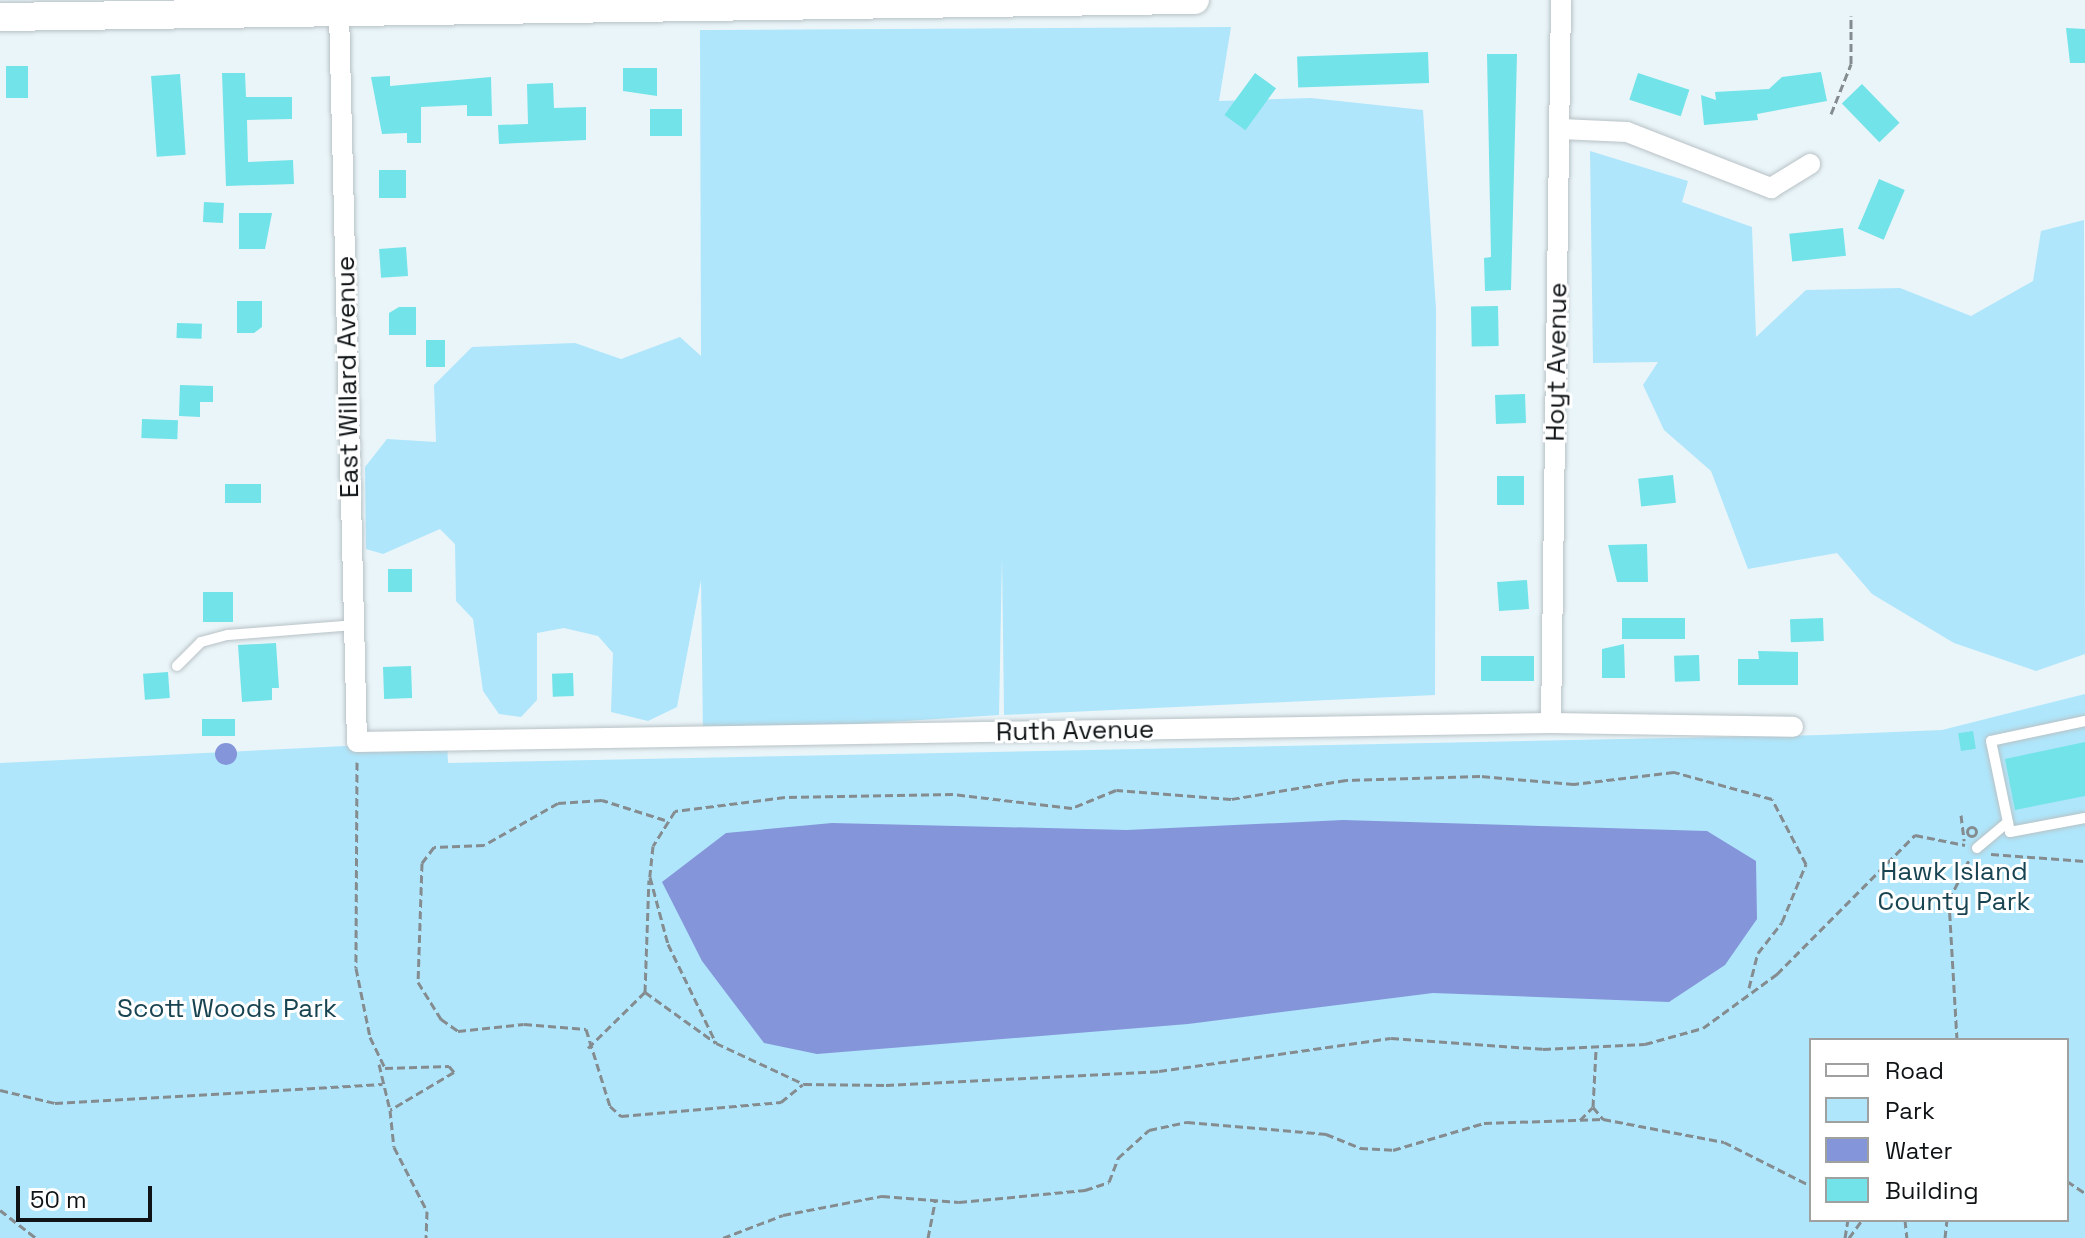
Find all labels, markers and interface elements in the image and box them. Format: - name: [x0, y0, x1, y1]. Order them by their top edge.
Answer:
- street label: East Willard Avenue: [330, 255, 366, 499]
- street label: Hoyt Avenue: [1540, 282, 1574, 442]
- street label: Ruth Avenue: [995, 714, 1155, 748]
- park label: Hawk Island County Park: [1878, 856, 2030, 918]
- park label: Scott Woods Park: [117, 993, 337, 1025]
- legend: [1809, 1038, 2069, 1222]
- text: Road: [1885, 1055, 1944, 1086]
- text: Park: [1885, 1095, 1935, 1126]
- text: Water: [1885, 1135, 1953, 1166]
- scale bar: [20, 1170, 156, 1220]
- text: Building: [1885, 1175, 1979, 1206]
- text: 50 m: [30, 1184, 87, 1215]

